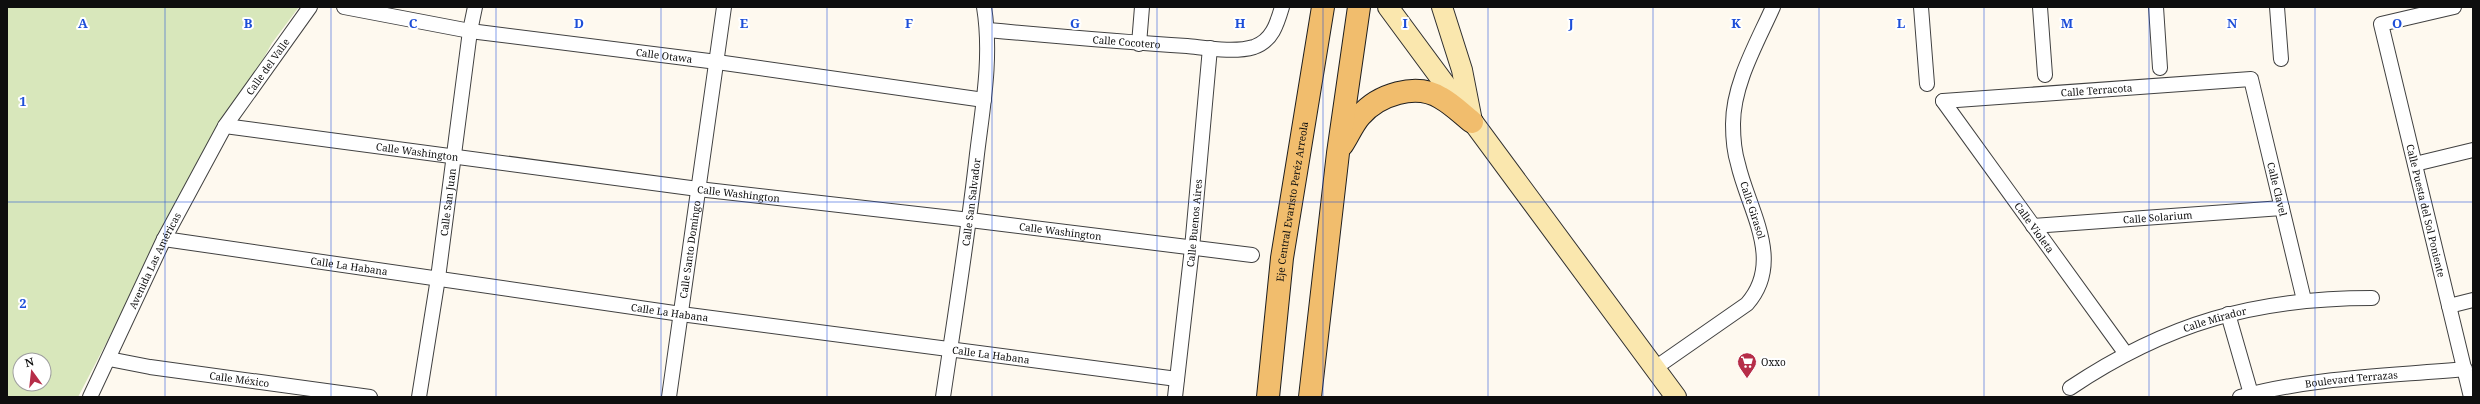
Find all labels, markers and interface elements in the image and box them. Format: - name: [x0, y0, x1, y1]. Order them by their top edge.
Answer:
- text: A: [78, 14, 88, 32]
- text: B: [244, 14, 253, 32]
- text: C: [409, 14, 418, 32]
- text: D: [574, 14, 584, 32]
- text: E: [740, 14, 749, 32]
- text: F: [905, 14, 913, 32]
- text: G: [1070, 14, 1080, 32]
- text: H: [1235, 14, 1246, 32]
- text: I: [1402, 14, 1408, 32]
- text: J: [1567, 14, 1574, 32]
- text: K: [1731, 14, 1741, 32]
- text: L: [1897, 14, 1906, 32]
- text: M: [2061, 14, 2074, 32]
- text: N: [2227, 14, 2238, 32]
- text: O: [2392, 14, 2402, 32]
- street label: Calle Cocotero: [1092, 32, 1161, 51]
- street label: Calle del Valle: [242, 35, 293, 98]
- street label: Calle Otawa: [635, 45, 694, 66]
- street label: Calle Terracota: [2060, 80, 2133, 100]
- text: 1: [19, 92, 27, 110]
- street label: Eje Central Evaristo Peréz Arreola: [1273, 120, 1311, 282]
- street label: Calle Washington: [375, 139, 460, 164]
- street label: Calle Puesta del Sol Poniente: [2403, 143, 2449, 279]
- street label: Calle San Salvador: [958, 157, 984, 247]
- street label: Calle Clavel: [2264, 161, 2291, 218]
- street label: Calle San Juan: [437, 167, 459, 237]
- street label: Calle Buenos Aires: [1183, 178, 1205, 268]
- street label: Calle Girasol: [1737, 179, 1769, 241]
- street label: Calle Washington: [696, 182, 781, 205]
- street label: Calle Santo Domingo: [676, 199, 704, 299]
- street label: Calle Violeta: [2011, 199, 2058, 256]
- street label: Calle Solarium: [2122, 207, 2193, 226]
- street label: Avenida Las Américas: [125, 209, 184, 311]
- street label: Calle Washington: [1018, 219, 1103, 243]
- street label: Calle La Habana: [310, 253, 389, 278]
- text: 2: [19, 294, 27, 312]
- street label: Calle La Habana: [630, 300, 710, 325]
- street label: Calle Mirador: [2181, 303, 2248, 335]
- street label: Calle La Habana: [951, 343, 1031, 367]
- supermarket icon: Oxxo: [1736, 351, 1758, 379]
- north arrow: [12, 352, 52, 392]
- text: N: [23, 353, 36, 370]
- place label: Oxxo: [1761, 355, 1786, 369]
- street label: Boulevard Terrazas: [2304, 367, 2399, 391]
- street label: Calle México: [209, 368, 270, 390]

